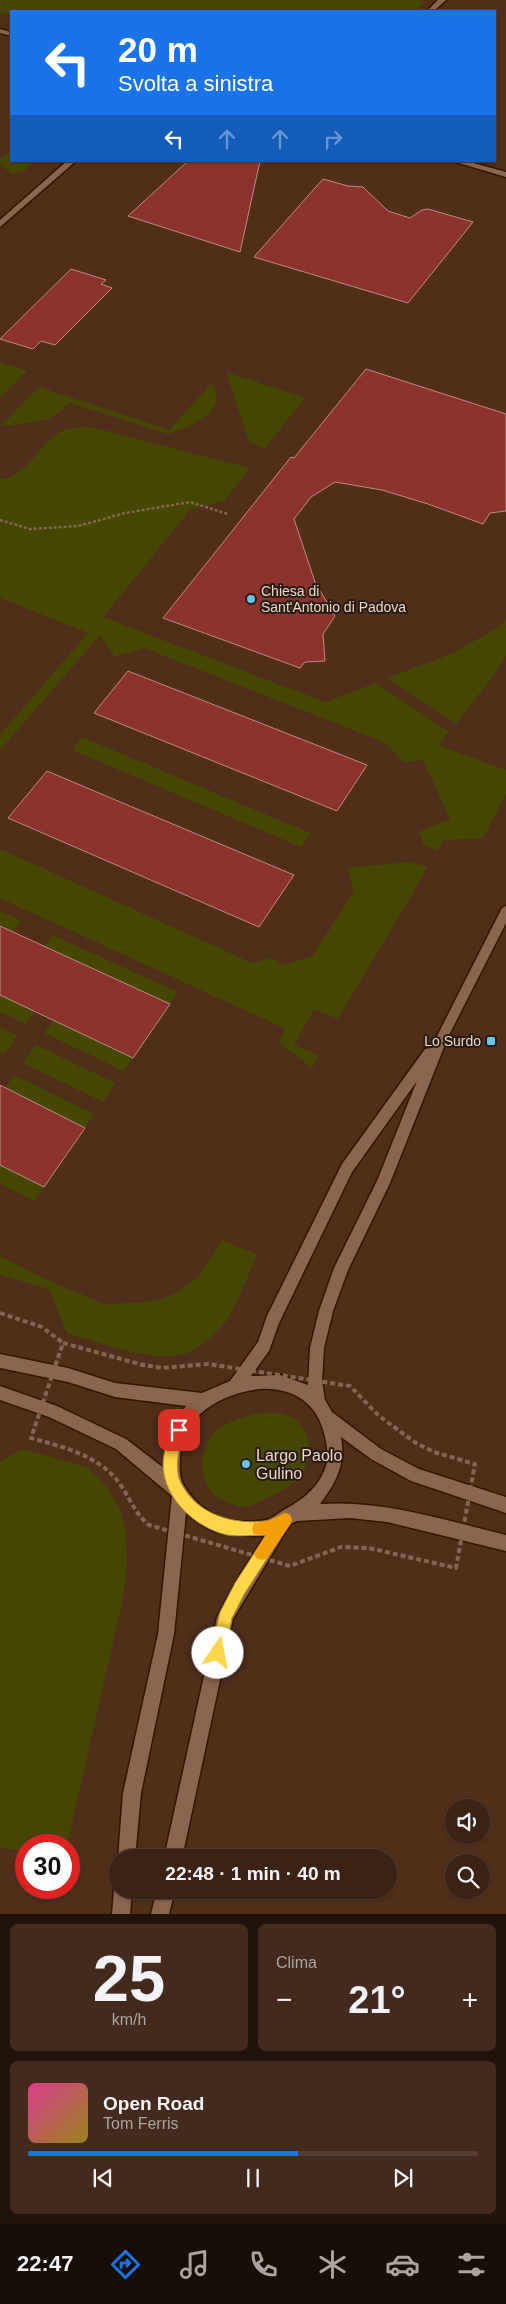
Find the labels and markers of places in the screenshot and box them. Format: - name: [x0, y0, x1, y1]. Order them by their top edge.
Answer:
- place label: Chiesa di Sant'Antonio di Padova: [261, 583, 406, 615]
- marker: Chiesa di Sant'Antonio di Padova: [245, 593, 257, 605]
- place label: Lo Surdo: [424, 1033, 481, 1049]
- marker: Lo Surdo: [485, 1035, 497, 1047]
- pin: [158, 1409, 200, 1451]
- place label: Largo Paolo Gulino: [256, 1447, 342, 1482]
- marker: Largo Paolo Gulino: [240, 1458, 252, 1470]

